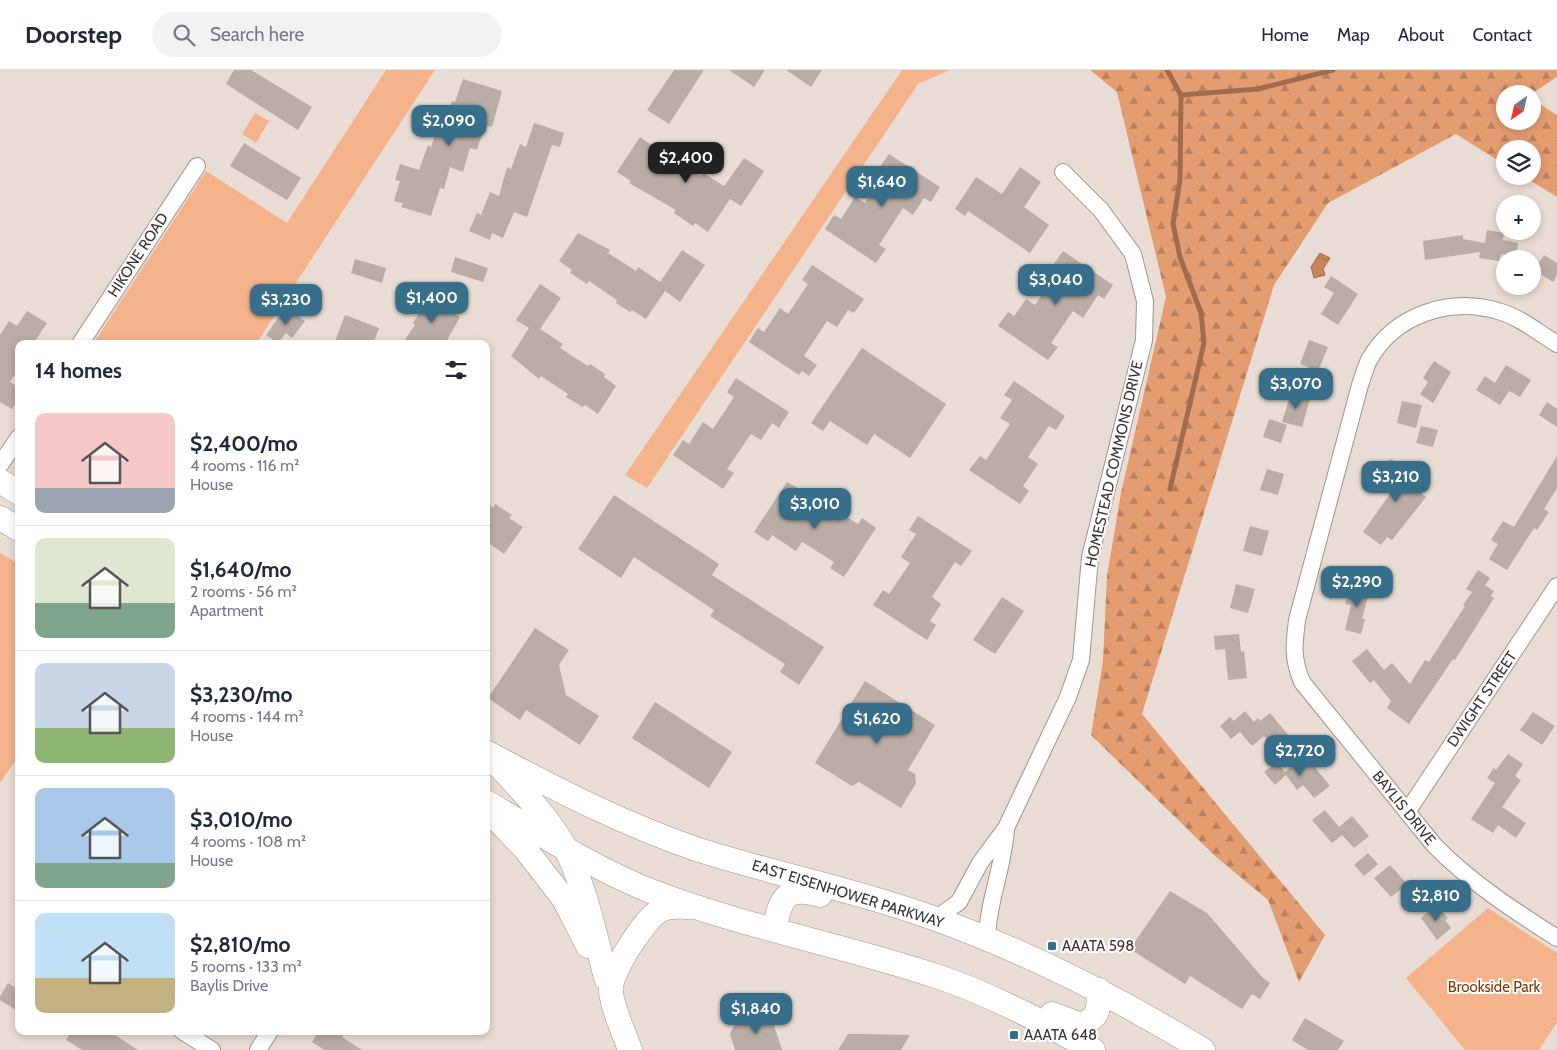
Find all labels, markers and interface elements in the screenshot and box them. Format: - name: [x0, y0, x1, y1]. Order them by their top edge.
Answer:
- search box: [152, 12, 502, 57]
- text: Doorstep: [25, 20, 122, 49]
- icon: search: [170, 21, 198, 49]
- text: Search here: [210, 23, 304, 46]
- text: Home: [1261, 24, 1309, 46]
- text: Map: [1337, 24, 1370, 46]
- text: About: [1398, 24, 1444, 46]
- text: Contact: [1472, 24, 1532, 46]
- north arrow: [1496, 85, 1541, 130]
- map controls: [1496, 85, 1541, 295]
- pin: $2,090: [408, 104, 490, 147]
- text: $2,090: [423, 111, 475, 130]
- button: layers: [1496, 140, 1541, 185]
- pin: $2,400: [645, 142, 727, 184]
- text: $2,400: [659, 148, 713, 167]
- pin: $1,640: [841, 166, 923, 208]
- text: $1,640: [857, 172, 907, 191]
- button: +: [1496, 195, 1541, 240]
- street label: HIKONE ROAD: [104, 209, 172, 301]
- button: −: [1496, 250, 1541, 295]
- pin: $3,040: [1015, 264, 1097, 306]
- text: $3,040: [1029, 270, 1083, 289]
- pin: $1,400: [391, 282, 473, 324]
- pin: $3,230: [245, 284, 327, 326]
- text: $1,400: [406, 288, 458, 307]
- text: $3,230: [261, 290, 311, 309]
- icon: filters: [442, 356, 470, 384]
- text: 14 homes: [35, 358, 122, 383]
- street label: HOMESTEAD COMMONS DRIVE: [1081, 359, 1147, 569]
- pin: $3,070: [1255, 368, 1337, 410]
- text: $3,070: [1270, 374, 1322, 393]
- text: $2,400/mo: [190, 431, 298, 456]
- icon: home: [75, 433, 135, 493]
- text: 4 rooms · 116 m²: [190, 456, 299, 475]
- pin: $3,210: [1355, 460, 1437, 503]
- text: $3,210: [1372, 467, 1420, 486]
- text: House: [190, 475, 233, 494]
- pin: $3,010: [774, 488, 856, 530]
- text: $3,010: [790, 494, 840, 513]
- text: $1,640/mo: [190, 557, 291, 582]
- icon: home: [75, 558, 135, 618]
- pin: $2,290: [1316, 566, 1398, 608]
- text: $2,290: [1332, 572, 1382, 591]
- text: 2 rooms · 56 m²: [190, 582, 297, 601]
- text: Apartment: [190, 601, 263, 620]
- street label: DWIGHT STREET: [1443, 648, 1521, 750]
- text: $3,230/mo: [190, 682, 293, 707]
- icon: home: [75, 683, 135, 743]
- pin: $1,620: [836, 702, 918, 745]
- text: 4 rooms · 144 m²: [190, 707, 304, 726]
- text: $1,620: [853, 709, 901, 728]
- text: House: [190, 726, 233, 745]
- pin: $2,720: [1259, 734, 1341, 777]
- text: $2,720: [1275, 741, 1325, 760]
- street label: BAYLIS DRIVE: [1369, 767, 1439, 849]
- text: $3,010/mo: [190, 807, 293, 832]
- icon: home: [75, 808, 135, 868]
- text: 4 rooms · 108 m²: [190, 832, 306, 851]
- text: House: [190, 851, 233, 870]
- street label: EAST EISENHOWER PARKWAY: [750, 856, 947, 932]
- pin: $2,810: [1395, 880, 1477, 922]
- text: $2,810: [1412, 886, 1460, 905]
- text: $2,810/mo: [190, 932, 290, 957]
- icon: home: [75, 933, 135, 993]
- place label: AAATA 598: [1062, 937, 1134, 955]
- marker: AAATA 598: [1046, 940, 1058, 952]
- text: 5 rooms · 133 m²: [190, 957, 302, 976]
- text: Baylis Drive: [190, 976, 268, 995]
- park label: Brookside Park: [1448, 978, 1540, 996]
- pin: $1,840: [715, 992, 797, 1035]
- text: $1,840: [731, 999, 781, 1018]
- place label: AAATA 648: [1024, 1026, 1097, 1044]
- marker: AAATA 648: [1008, 1029, 1020, 1041]

